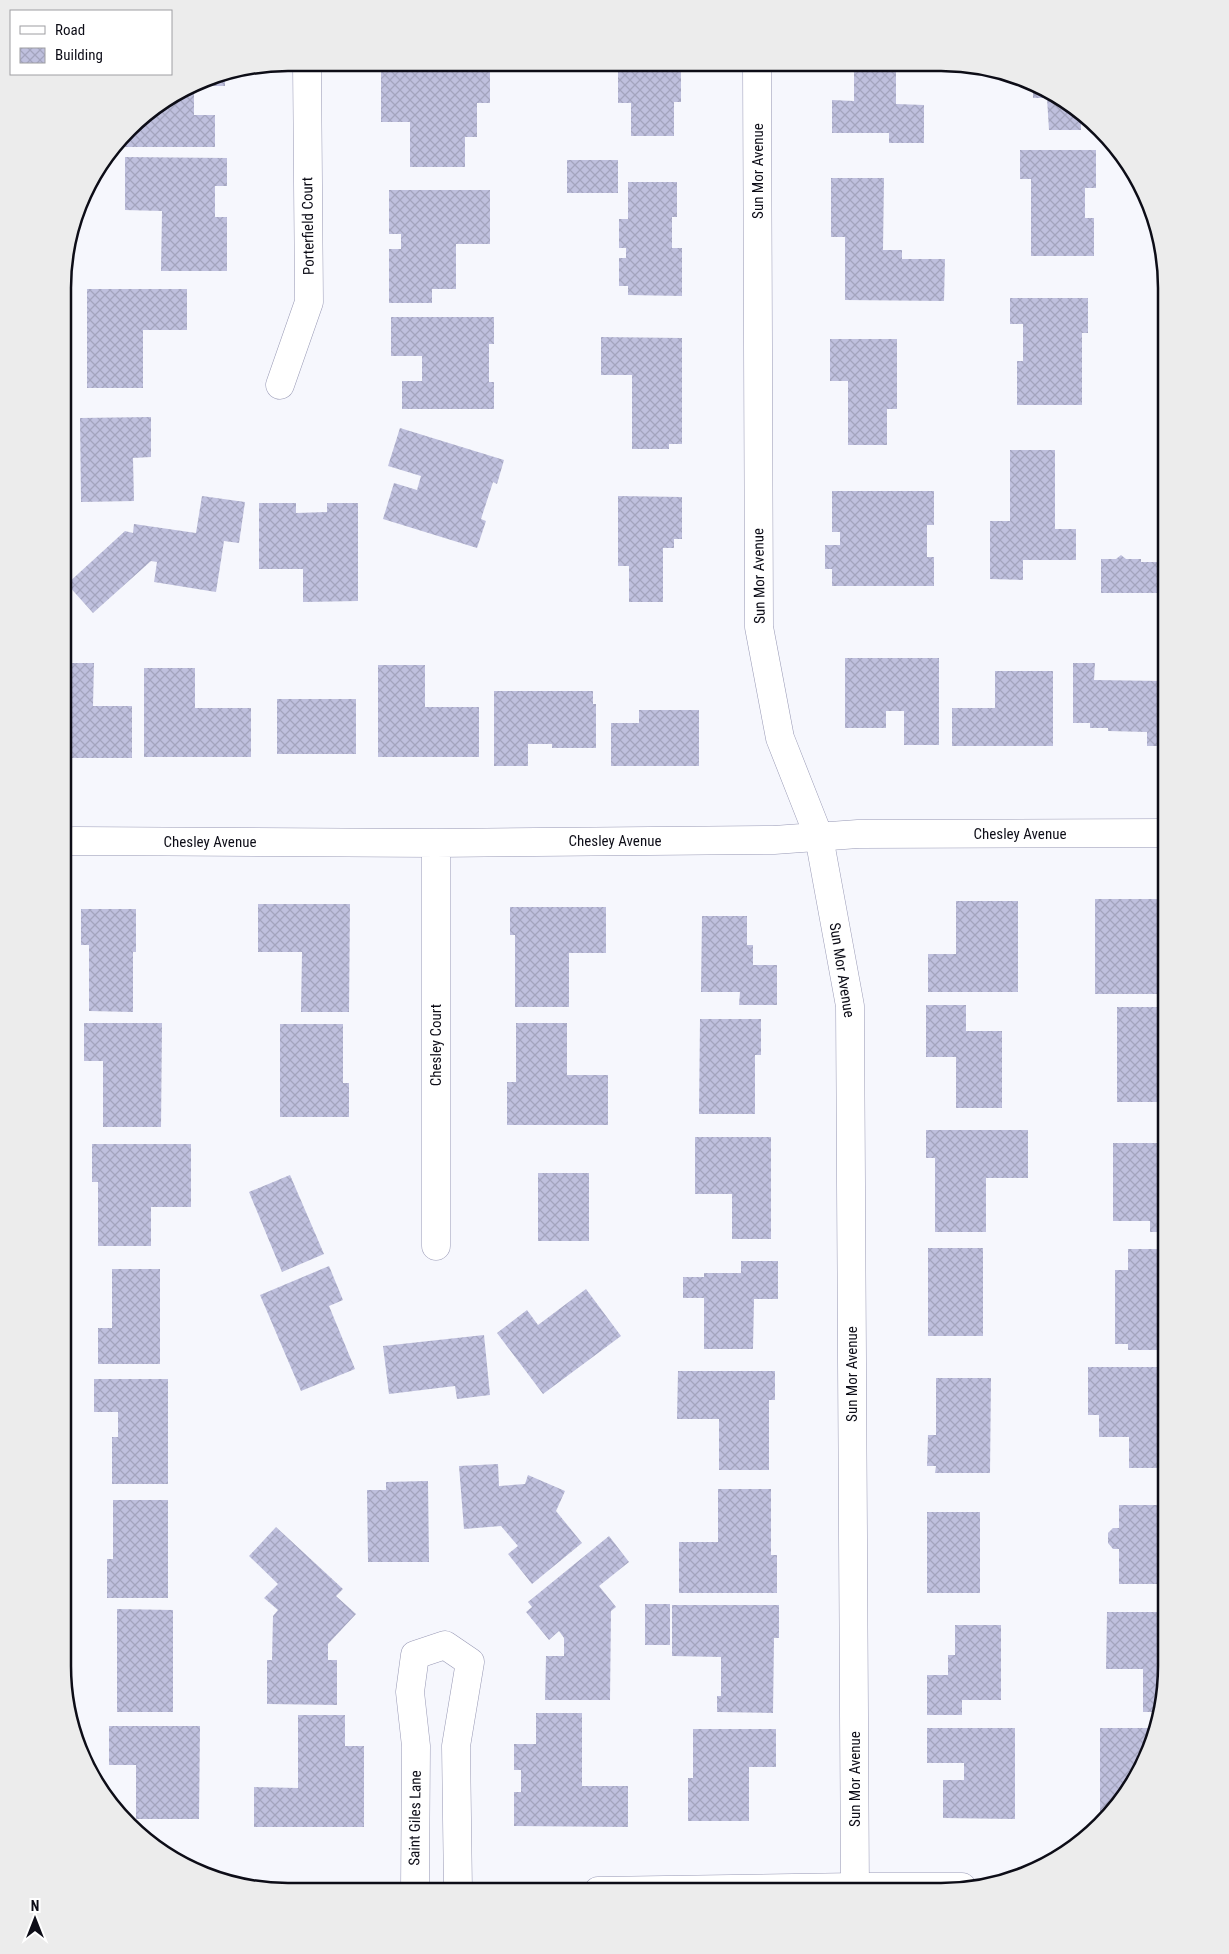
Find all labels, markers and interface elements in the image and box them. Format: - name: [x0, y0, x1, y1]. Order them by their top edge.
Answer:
- legend: [10, 10, 172, 75]
- text: Road: [55, 21, 85, 39]
- text: Building: [55, 46, 103, 64]
- street label: Sun Mor Avenue: [749, 123, 767, 219]
- street label: Porterfield Court: [298, 177, 318, 275]
- street label: Sun Mor Avenue: [749, 528, 769, 624]
- street label: Chesley Avenue: [974, 825, 1066, 843]
- street label: Chesley Avenue: [569, 832, 661, 850]
- street label: Chesley Avenue: [164, 833, 256, 851]
- street label: Sun Mor Avenue: [826, 921, 858, 1019]
- street label: Chesley Court: [427, 1004, 445, 1086]
- street label: Sun Mor Avenue: [843, 1326, 861, 1422]
- street label: Sun Mor Avenue: [846, 1731, 864, 1827]
- street label: Saint Giles Lane: [405, 1770, 425, 1866]
- north arrow: [10, 1894, 60, 1944]
- text: N: [31, 1898, 39, 1914]

